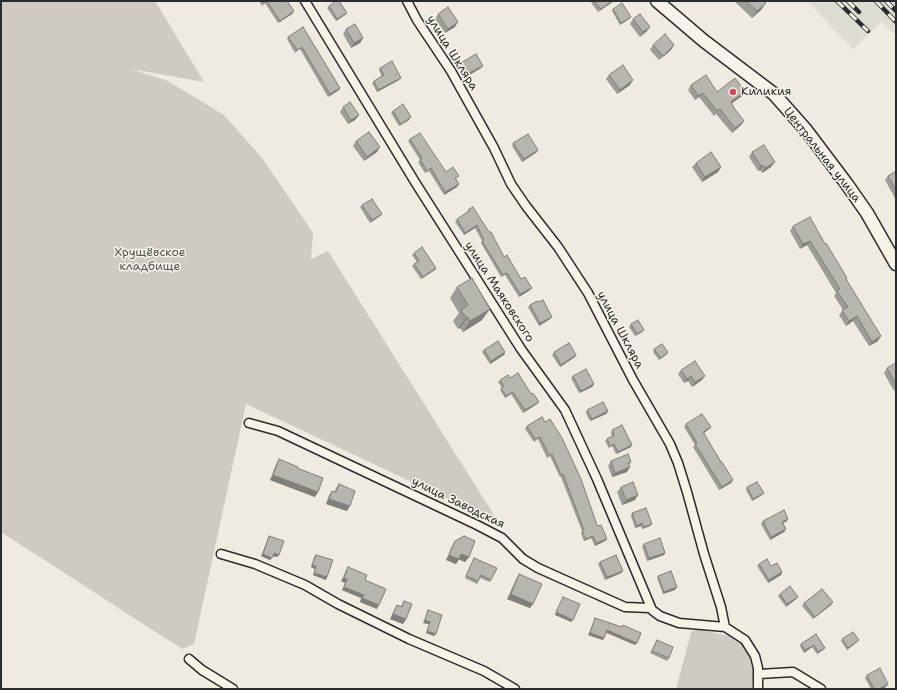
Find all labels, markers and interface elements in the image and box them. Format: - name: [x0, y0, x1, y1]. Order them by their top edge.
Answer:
- street label: улица Шкляра: [423, 13, 481, 93]
- place label: Киликия: [741, 85, 791, 99]
- marker: Киликия: [728, 87, 738, 97]
- street label: Центральная улица: [780, 105, 864, 205]
- street label: улица Маяковского: [461, 239, 537, 345]
- park label: Хрущёвское кладбище: [115, 246, 185, 274]
- street label: улица Шкляра: [594, 289, 646, 371]
- street label: улица Заводская: [409, 474, 507, 532]

